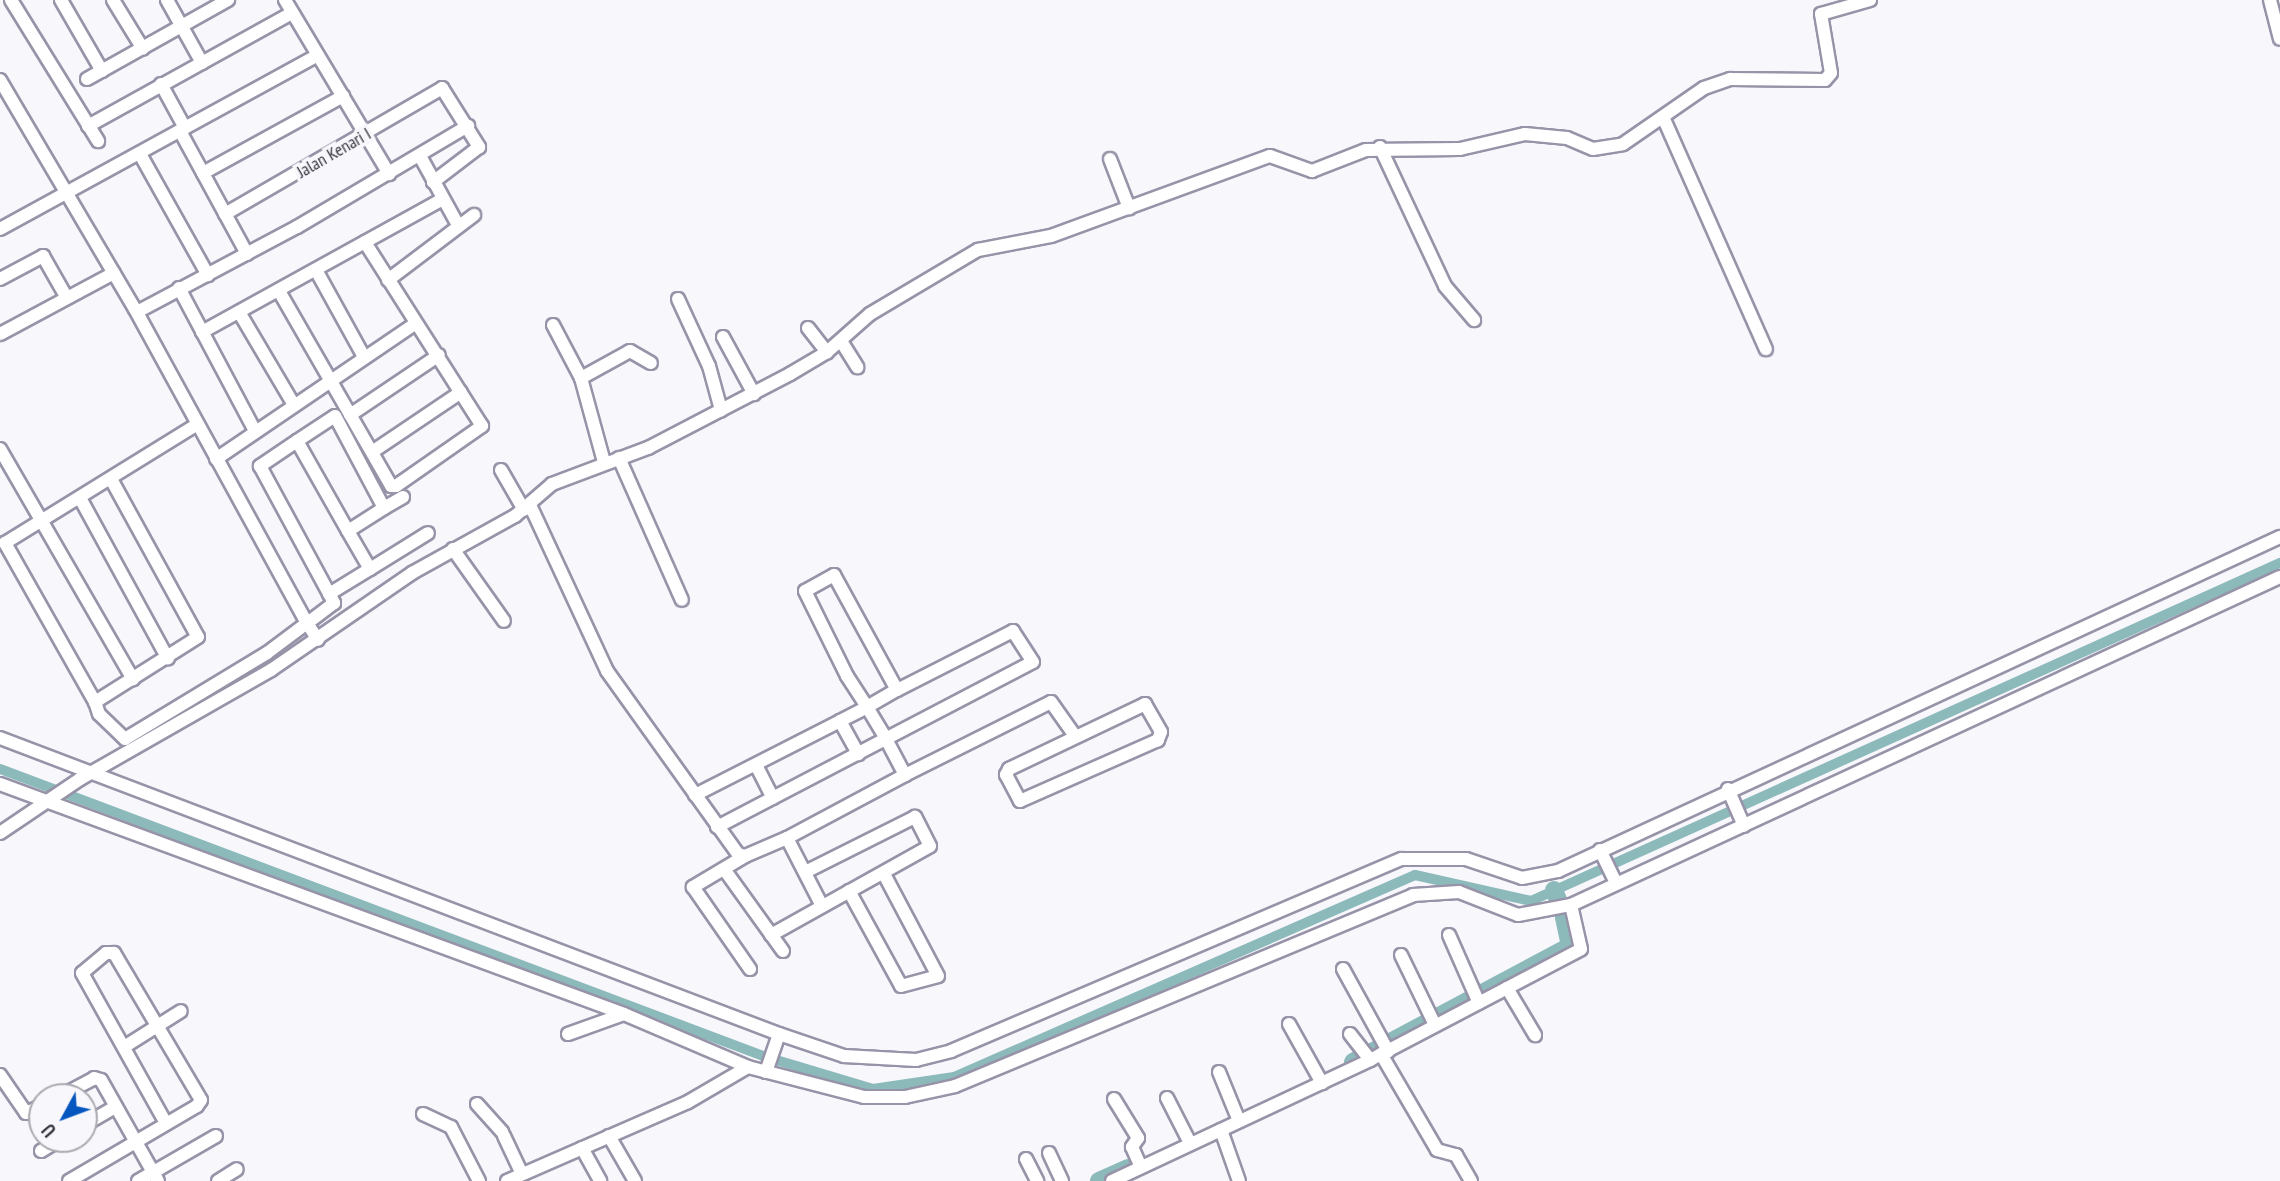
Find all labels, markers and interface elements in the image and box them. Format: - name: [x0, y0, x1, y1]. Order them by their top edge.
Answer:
- street label: Jalan Kenari I: [293, 123, 375, 183]
- north arrow: [28, 1083, 98, 1153]
- text: U: [36, 1119, 61, 1142]

